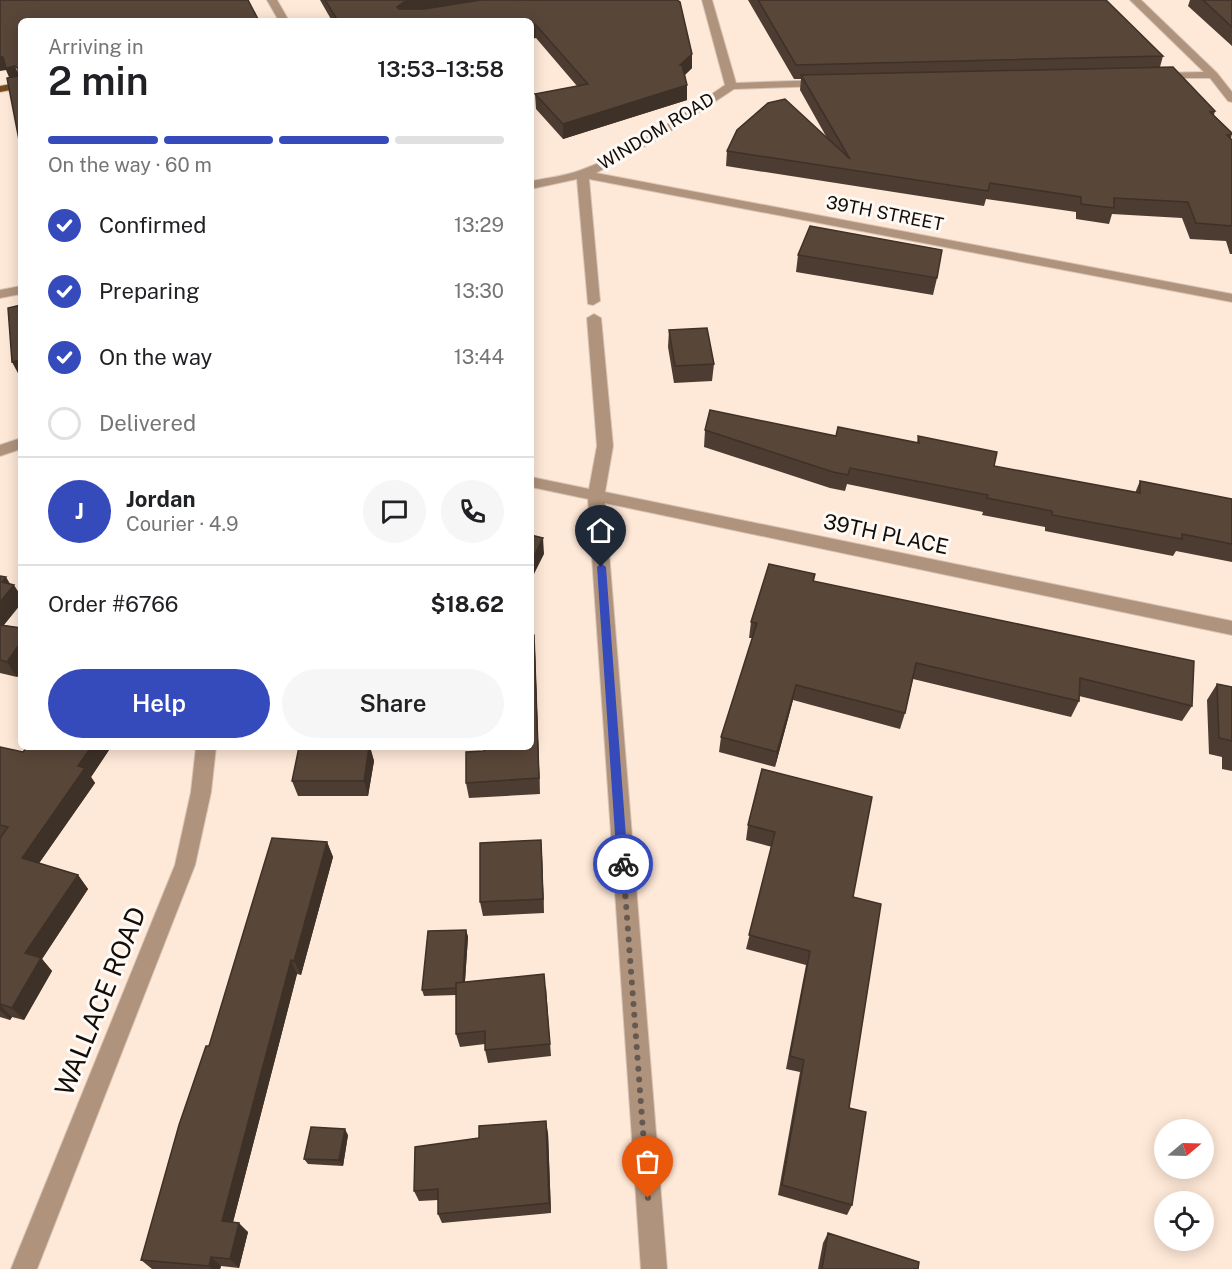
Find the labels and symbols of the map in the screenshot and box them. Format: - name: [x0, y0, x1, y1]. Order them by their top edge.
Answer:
- street label: WINDOM ROAD: [594, 88, 718, 174]
- street label: 39TH STREET: [824, 191, 946, 235]
- pin: [575, 505, 626, 567]
- street label: 39TH PLACE: [821, 509, 951, 559]
- courier: [593, 834, 653, 894]
- street label: WALLACE ROAD: [48, 902, 152, 1100]
- north arrow: [1154, 1119, 1214, 1179]
- pin: [622, 1136, 673, 1198]

